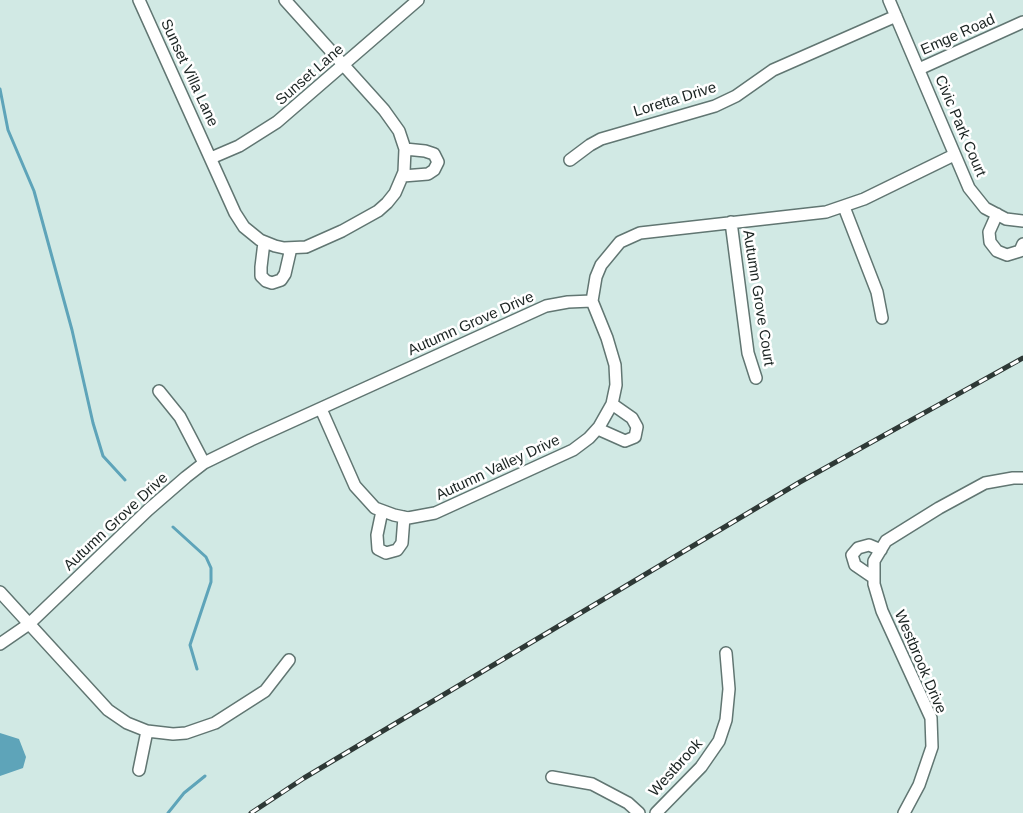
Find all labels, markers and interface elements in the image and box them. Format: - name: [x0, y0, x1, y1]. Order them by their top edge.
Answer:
- street label: Emge Road: [918, 11, 998, 59]
- street label: Sunset Villa Lane: [156, 16, 222, 130]
- street label: Sunset Lane: [272, 41, 348, 109]
- street label: Civic Park Court: [931, 73, 989, 179]
- street label: Loretta Drive: [631, 79, 719, 121]
- street label: Autumn Grove Court: [738, 229, 778, 367]
- street label: Autumn Grove Drive: [405, 288, 537, 360]
- street label: Autumn Valley Drive: [433, 431, 563, 505]
- street label: Autumn Grove Drive: [60, 469, 172, 575]
- street label: Westbrook Drive: [890, 608, 950, 716]
- street label: Westbrook: [645, 735, 707, 801]

